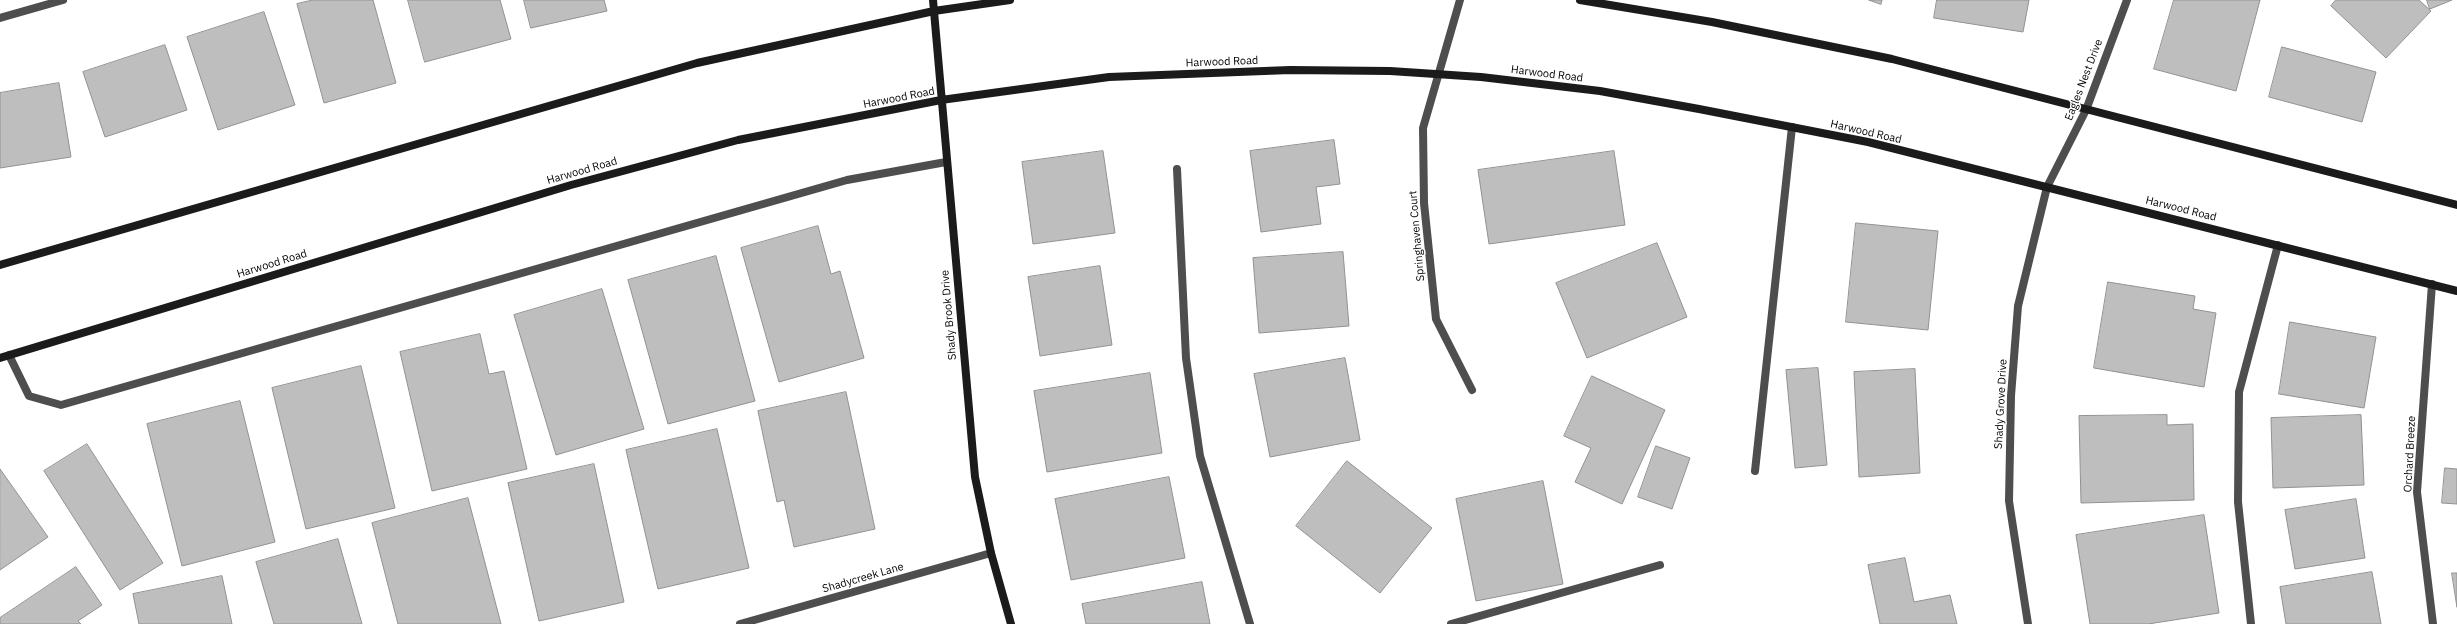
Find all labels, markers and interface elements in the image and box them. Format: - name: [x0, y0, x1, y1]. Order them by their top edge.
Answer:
- street label: Eagles Nest Drive: [2062, 37, 2106, 123]
- street label: Harwood Road: [1185, 54, 1259, 70]
- street label: Harwood Road: [1510, 63, 1584, 85]
- street label: Harwood Road: [862, 85, 936, 111]
- street label: Harwood Road: [1829, 117, 1903, 147]
- street label: Harwood Road: [545, 155, 619, 187]
- street label: Springhaven Court: [1406, 190, 1428, 282]
- street label: Harwood Road: [2144, 194, 2218, 224]
- street label: Harwood Road: [235, 247, 309, 281]
- street label: Shady Brook Drive: [938, 269, 960, 361]
- street label: Shady Grove Drive: [1992, 359, 2010, 449]
- street label: Orchard Breeze: [2401, 415, 2419, 493]
- street label: Shadycreek Lane: [821, 560, 905, 596]

